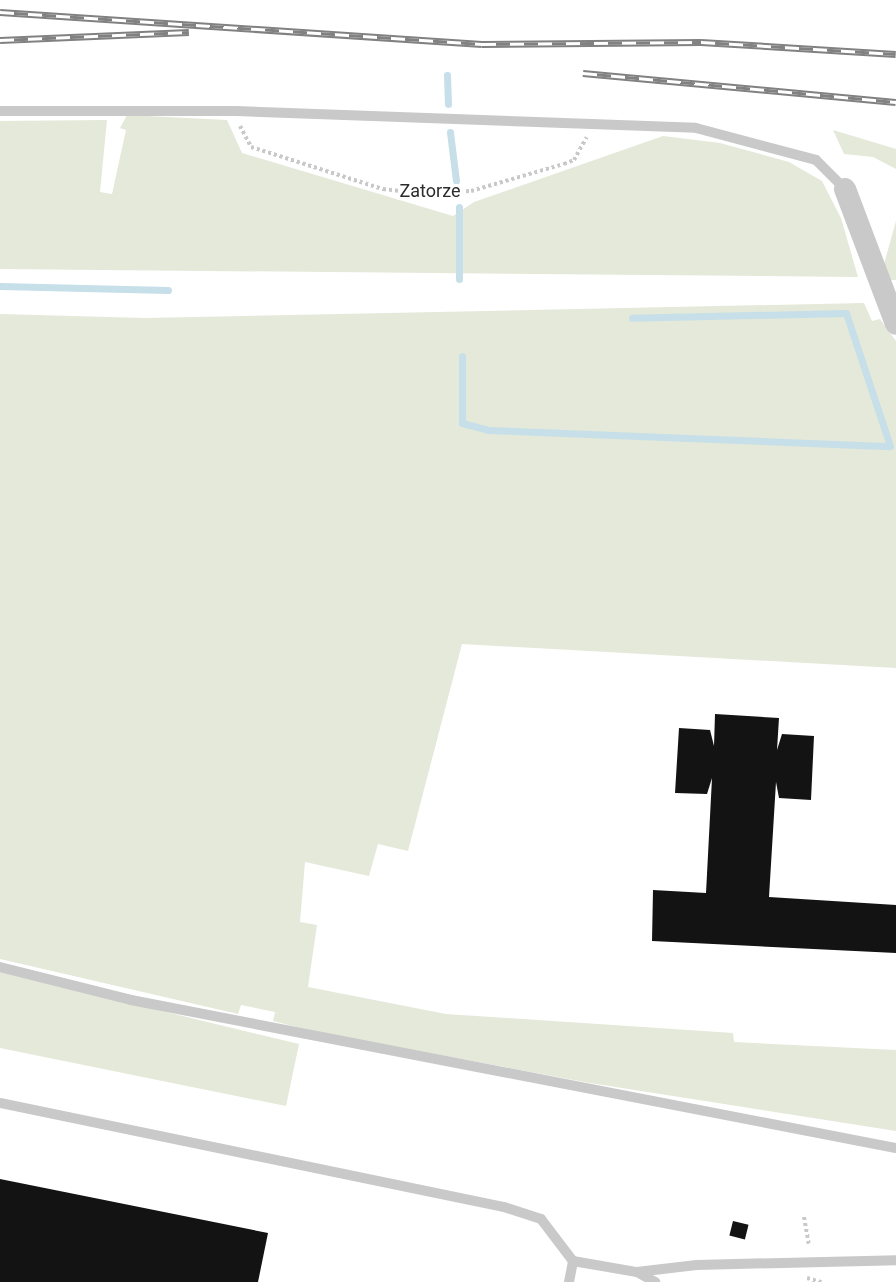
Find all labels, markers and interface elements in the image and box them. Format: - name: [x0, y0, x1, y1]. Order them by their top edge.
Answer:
- street label: Zatorze: [400, 180, 460, 202]

